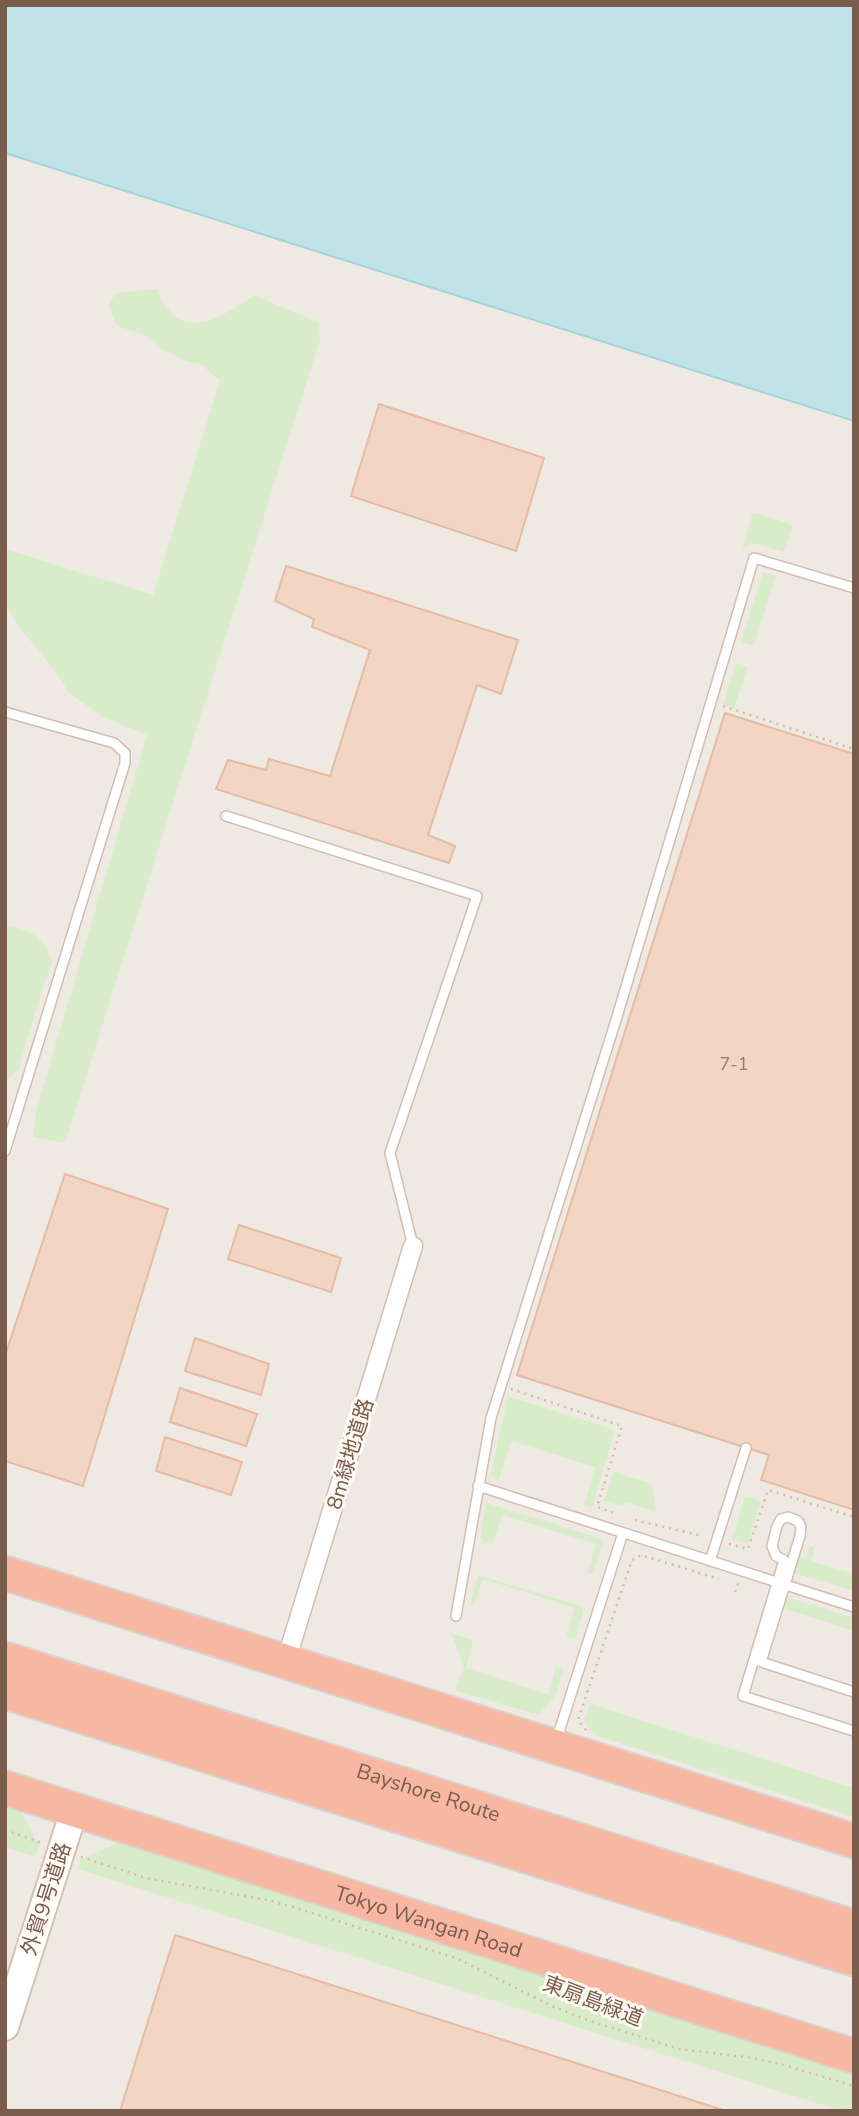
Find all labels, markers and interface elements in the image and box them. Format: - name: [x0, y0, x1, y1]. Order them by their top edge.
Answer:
- house number: 7-1: [719, 1052, 749, 1076]
- street label: 8m緑地道路: [320, 1395, 380, 1513]
- street label: Bayshore Route: [353, 1757, 504, 1828]
- street label: 外貿9号道路: [15, 1839, 77, 1959]
- street label: Tokyo Wangan Road: [331, 1879, 526, 1964]
- street label: 東扇島緑道: [539, 1969, 647, 2033]

